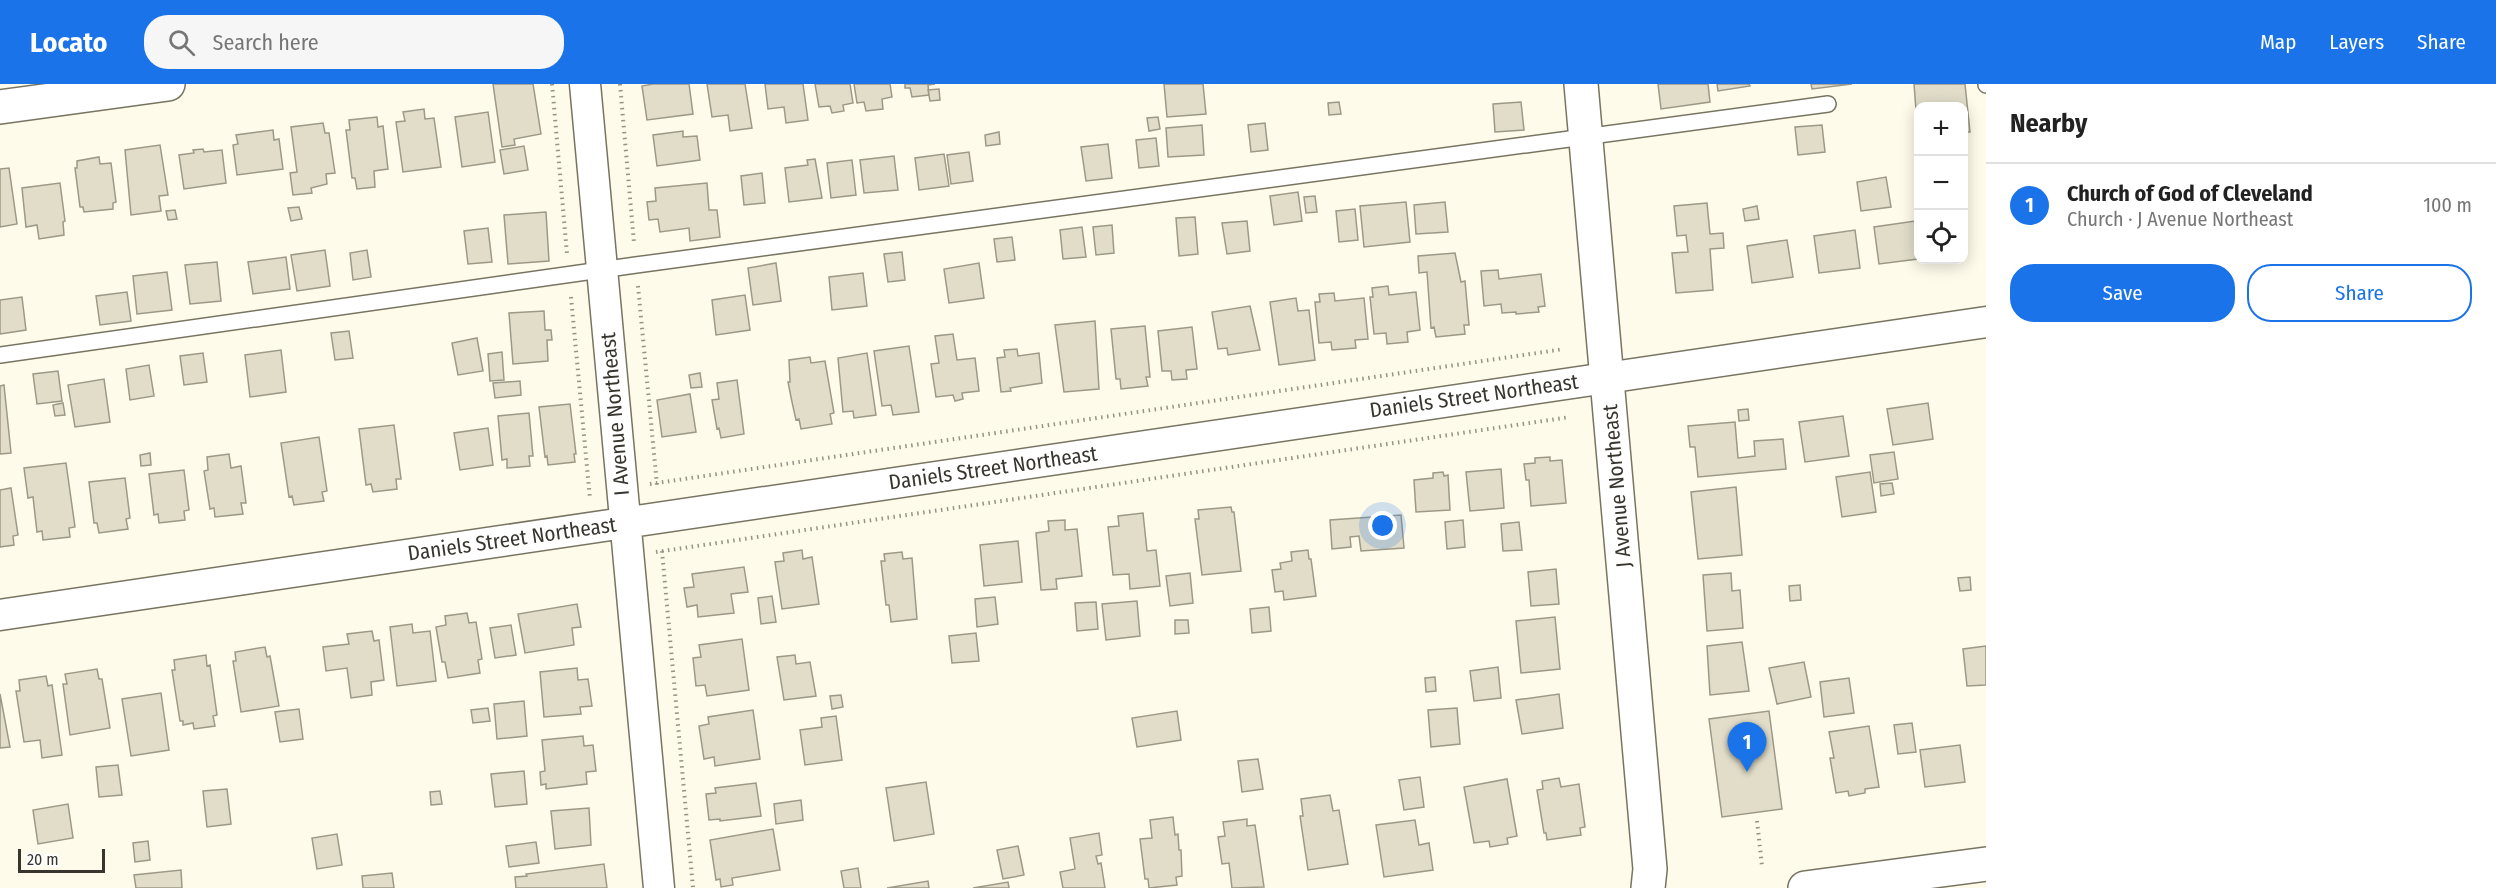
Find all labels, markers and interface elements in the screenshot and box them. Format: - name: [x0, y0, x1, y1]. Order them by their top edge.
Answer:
- search box: [144, 15, 564, 69]
- text: Locato: [30, 26, 108, 59]
- icon: search: [165, 26, 198, 59]
- text: Search here: [213, 29, 319, 56]
- text: Map: [2260, 29, 2296, 55]
- text: Layers: [2329, 29, 2384, 55]
- text: Share: [2417, 29, 2466, 55]
- map controls: [1914, 102, 1968, 264]
- button: +: [1914, 102, 1968, 156]
- text: Nearby: [2010, 108, 2087, 139]
- button: −: [1914, 156, 1968, 210]
- text: Church of God of Cleveland: [2067, 180, 2313, 207]
- text: 1: [2025, 193, 2034, 217]
- text: 100 m: [2423, 193, 2472, 217]
- text: Church · J Avenue Northeast: [2067, 207, 2293, 231]
- button: locate: [1914, 210, 1968, 264]
- button: Save: [2010, 264, 2235, 322]
- button: Share: [2247, 264, 2472, 322]
- street label: I Avenue Northeast: [595, 331, 635, 497]
- street label: Daniels Street Northeast: [1368, 368, 1580, 424]
- street label: J Avenue Northeast: [1597, 403, 1637, 569]
- street label: Daniels Street Northeast: [887, 440, 1099, 496]
- street label: Daniels Street Northeast: [406, 511, 618, 567]
- your location: [1368, 511, 1397, 540]
- pin: 1: [1728, 722, 1766, 772]
- scale bar: [18, 846, 105, 874]
- text: 20 m: [27, 850, 58, 869]

